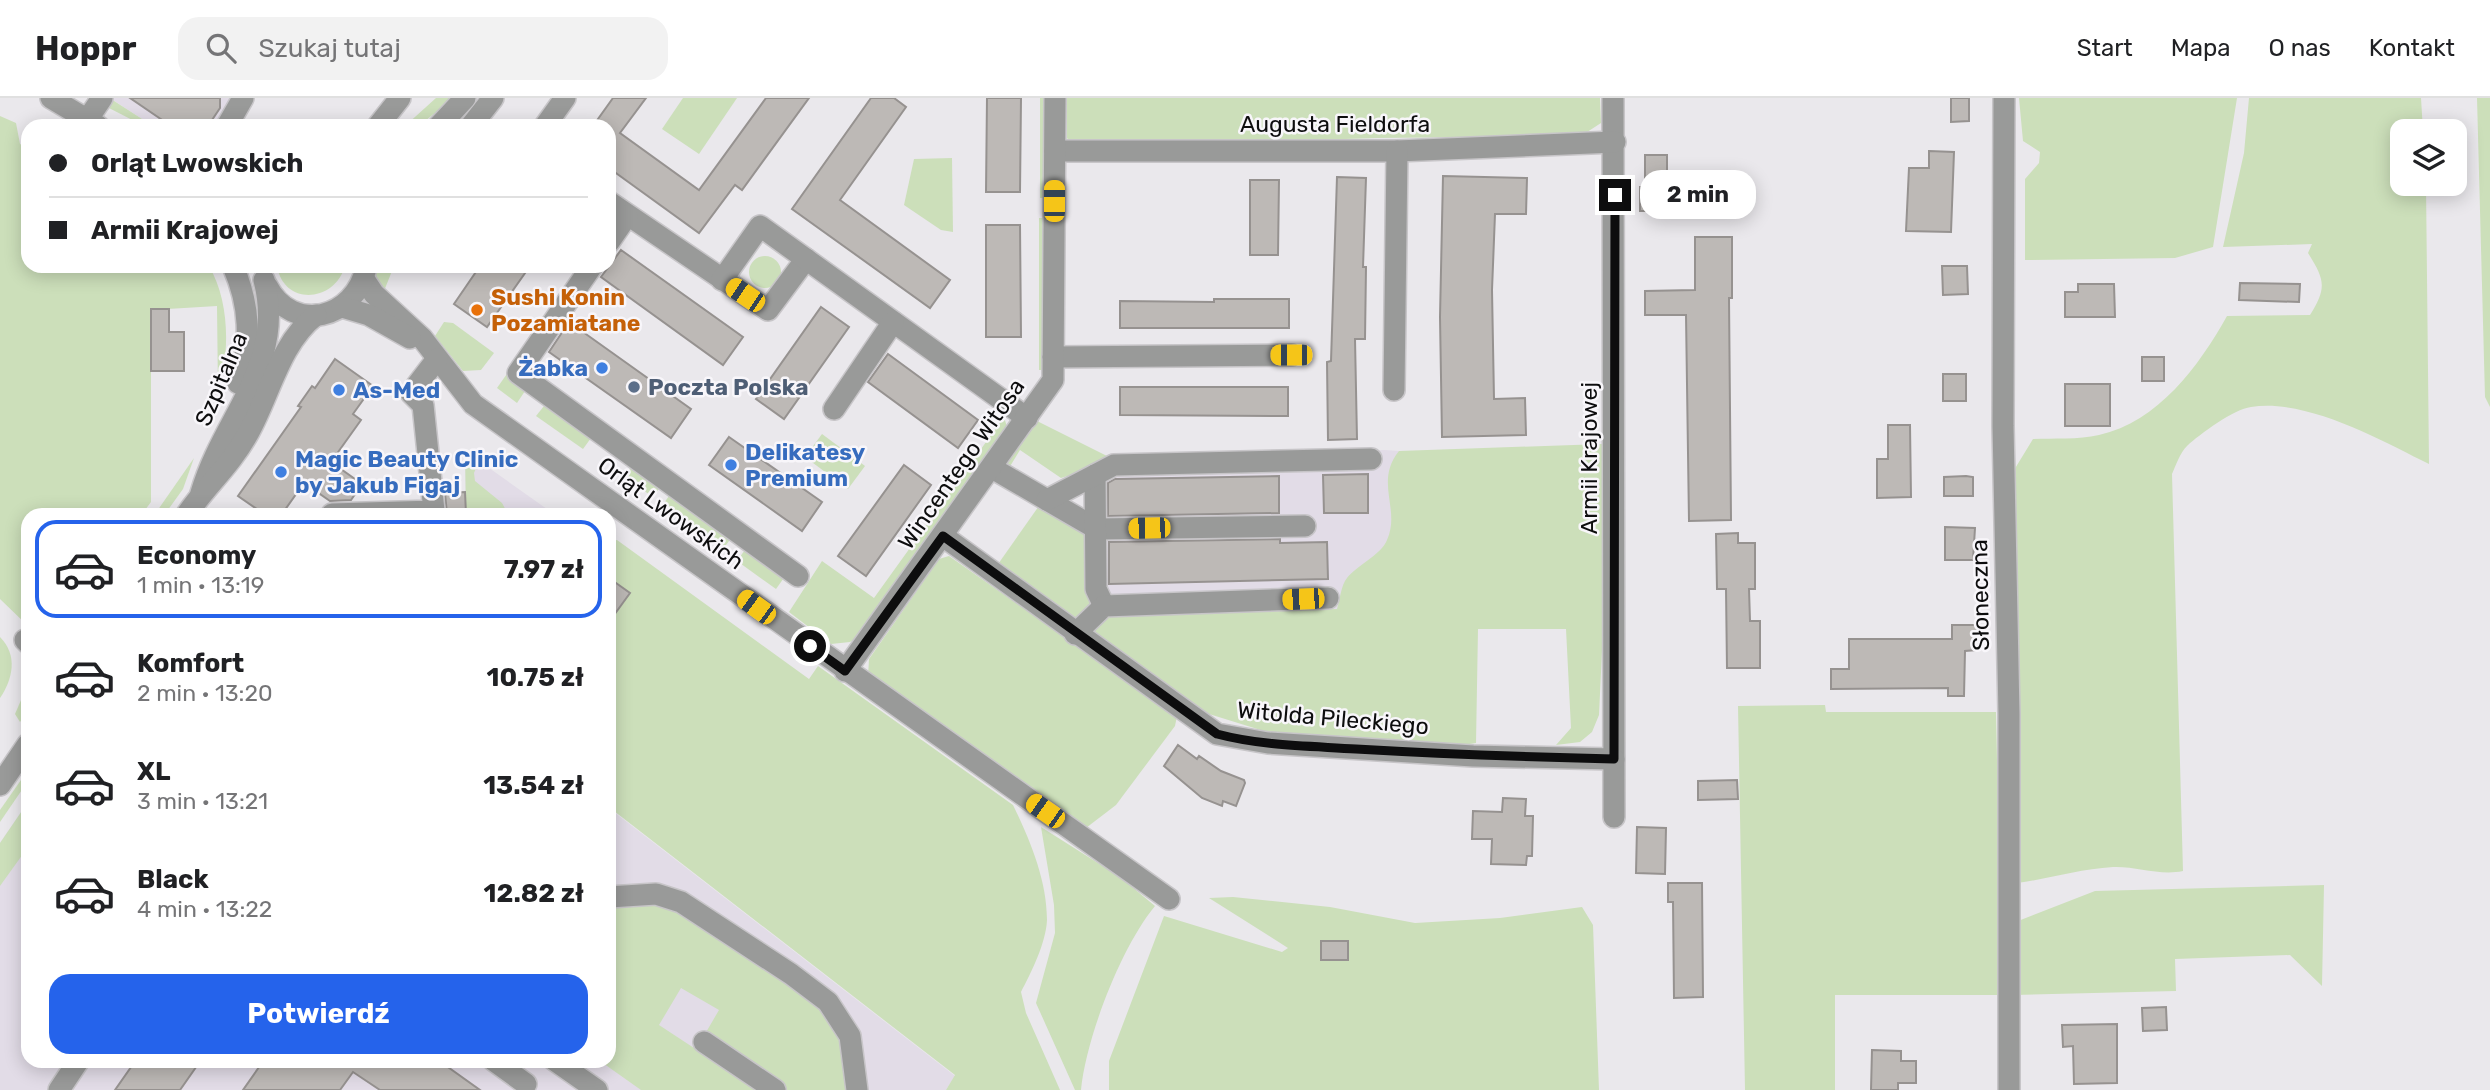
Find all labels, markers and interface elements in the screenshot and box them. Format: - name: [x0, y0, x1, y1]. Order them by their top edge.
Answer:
- search box: [178, 17, 668, 80]
- text: Hoppr: [35, 29, 136, 68]
- icon: search: [202, 29, 240, 67]
- text: Szukaj tutaj: [258, 33, 401, 64]
- text: Start: [2077, 34, 2133, 62]
- text: Mapa: [2171, 34, 2231, 62]
- text: O nas: [2269, 34, 2331, 62]
- text: Kontakt: [2369, 34, 2455, 62]
- street label: Augusta Fieldorfa: [1240, 110, 1430, 138]
- map controls: [2390, 119, 2467, 196]
- button: layers: [2390, 119, 2467, 196]
- text: Orląt Lwowskich: [91, 148, 303, 179]
- callout: 2 min: [1640, 170, 1755, 220]
- route end: [1599, 179, 1631, 211]
- car: [1044, 180, 1065, 222]
- text: 2 min: [1667, 180, 1729, 208]
- text: Armii Krajowej: [91, 215, 279, 246]
- car: [722, 275, 769, 315]
- place label: Sushi Konin Pozamiatane: [491, 283, 641, 337]
- marker: Sushi Konin Pozamiatane: [469, 302, 485, 318]
- street label: Szpitalna: [189, 328, 253, 430]
- car: [1271, 345, 1313, 366]
- place label: Żabka: [518, 354, 588, 382]
- marker: Żabka: [594, 360, 610, 376]
- place label: Poczta Polska: [648, 373, 809, 401]
- street label: Wincentego Witosa: [892, 373, 1030, 555]
- place label: As-Med: [353, 376, 440, 404]
- marker: Poczta Polska: [626, 379, 642, 395]
- marker: As-Med: [331, 382, 347, 398]
- street label: Armii Krajowej: [1575, 382, 1603, 534]
- place label: Delikatesy Premium: [745, 438, 866, 492]
- place label: Magic Beauty Clinic by Jakub Figaj: [295, 445, 518, 499]
- street label: Orląt Lwowskich: [593, 451, 749, 575]
- marker: Delikatesy Premium: [723, 457, 739, 473]
- marker: Magic Beauty Clinic by Jakub Figaj: [273, 464, 289, 480]
- car: [1128, 517, 1171, 539]
- icon: car: [53, 538, 116, 601]
- street label: Słoneczna: [1965, 539, 1995, 651]
- text: Economy: [137, 540, 256, 571]
- text: 7.97 zł: [504, 554, 584, 585]
- text: 1 min · 13:19: [137, 571, 264, 599]
- car: [733, 586, 780, 628]
- car: [1282, 588, 1325, 610]
- route start: [794, 630, 826, 662]
- icon: car: [53, 646, 116, 709]
- text: Komfort: [137, 648, 244, 679]
- text: 10.75 zł: [486, 662, 584, 693]
- text: 2 min · 13:20: [137, 679, 273, 707]
- street label: Witolda Pileckiego: [1236, 696, 1430, 740]
- icon: car: [53, 754, 116, 817]
- text: XL: [137, 756, 170, 787]
- text: 13.54 zł: [483, 770, 584, 801]
- text: 3 min · 13:21: [137, 787, 268, 815]
- car: [1022, 790, 1069, 832]
- icon: car: [53, 862, 116, 925]
- text: Black: [137, 864, 209, 895]
- text: 12.82 zł: [484, 878, 584, 909]
- text: 4 min · 13:22: [137, 895, 272, 923]
- button: Potwierdź: [49, 974, 588, 1054]

